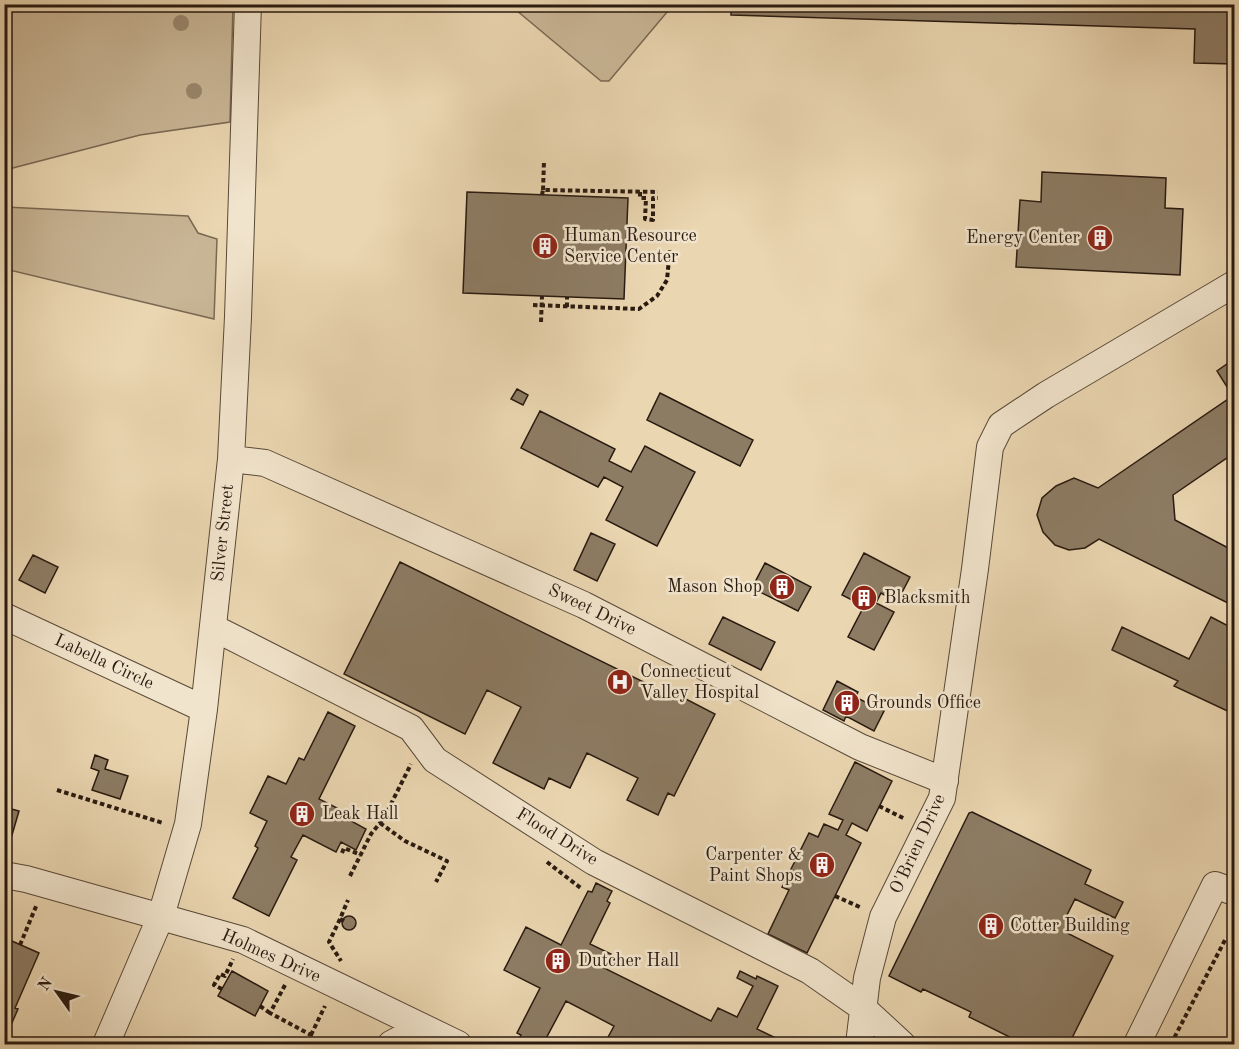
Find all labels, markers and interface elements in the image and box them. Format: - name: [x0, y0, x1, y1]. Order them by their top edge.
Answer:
- building icon: Energy Center: [1085, 223, 1115, 253]
- place label: Human Resource Service Center: [564, 227, 697, 266]
- place label: Energy Center: [966, 229, 1081, 247]
- building icon: Human Resource Service Center: [530, 231, 560, 261]
- street label: Silver Street: [209, 483, 237, 583]
- building icon: Mason Shop: [767, 572, 797, 602]
- place label: Mason Shop: [667, 578, 762, 596]
- street label: Sweet Drive: [545, 581, 639, 639]
- building icon: Blacksmith: [849, 583, 879, 613]
- place label: Blacksmith: [884, 589, 971, 607]
- street label: Labella Circle: [52, 631, 156, 693]
- place label: Connecticut Valley Hospital: [640, 663, 759, 702]
- hospital icon: Connecticut Valley Hospital: [605, 667, 635, 697]
- building icon: Grounds Office: [832, 688, 862, 718]
- place label: Grounds Office: [866, 694, 981, 712]
- street label: O'Brien Drive: [887, 791, 949, 897]
- building icon: Leak Hall: [287, 799, 317, 829]
- place label: Leak Hall: [322, 805, 399, 823]
- street label: Flood Drive: [513, 805, 601, 869]
- place label: Carpenter & Paint Shops: [705, 846, 802, 885]
- building icon: Carpenter & Paint Shops: [807, 850, 837, 880]
- building icon: Cotter Building: [976, 911, 1006, 941]
- place label: Cotter Building: [1010, 917, 1130, 935]
- street label: Holmes Drive: [219, 926, 323, 986]
- building icon: Dutcher Hall: [543, 946, 573, 976]
- place label: Dutcher Hall: [578, 952, 679, 970]
- north arrow: [27, 962, 87, 1022]
- text: N: [36, 975, 57, 994]

